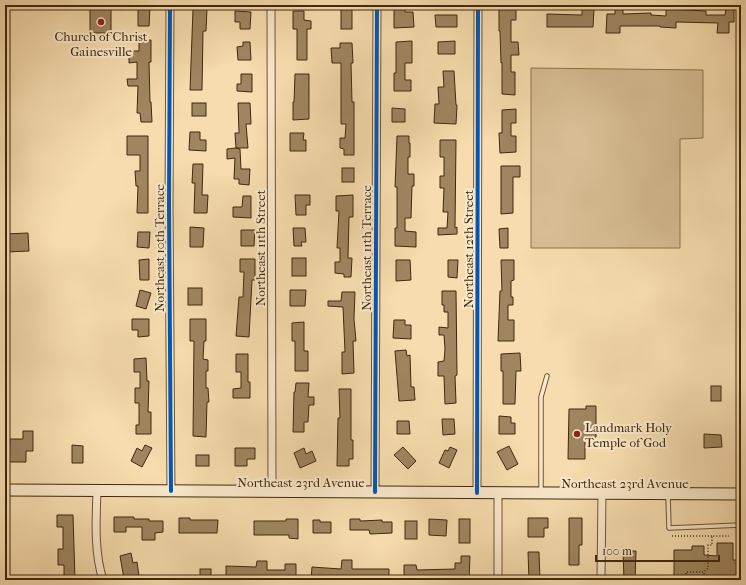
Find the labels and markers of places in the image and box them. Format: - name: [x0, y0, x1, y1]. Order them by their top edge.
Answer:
- marker: Church of Christ Gainesville: [96, 17, 106, 27]
- place label: Church of Christ Gainesville: [55, 29, 148, 59]
- place label: Landmark Holy Temple of God: [585, 420, 673, 450]
- marker: Landmark Holy Temple of God: [572, 429, 582, 439]

